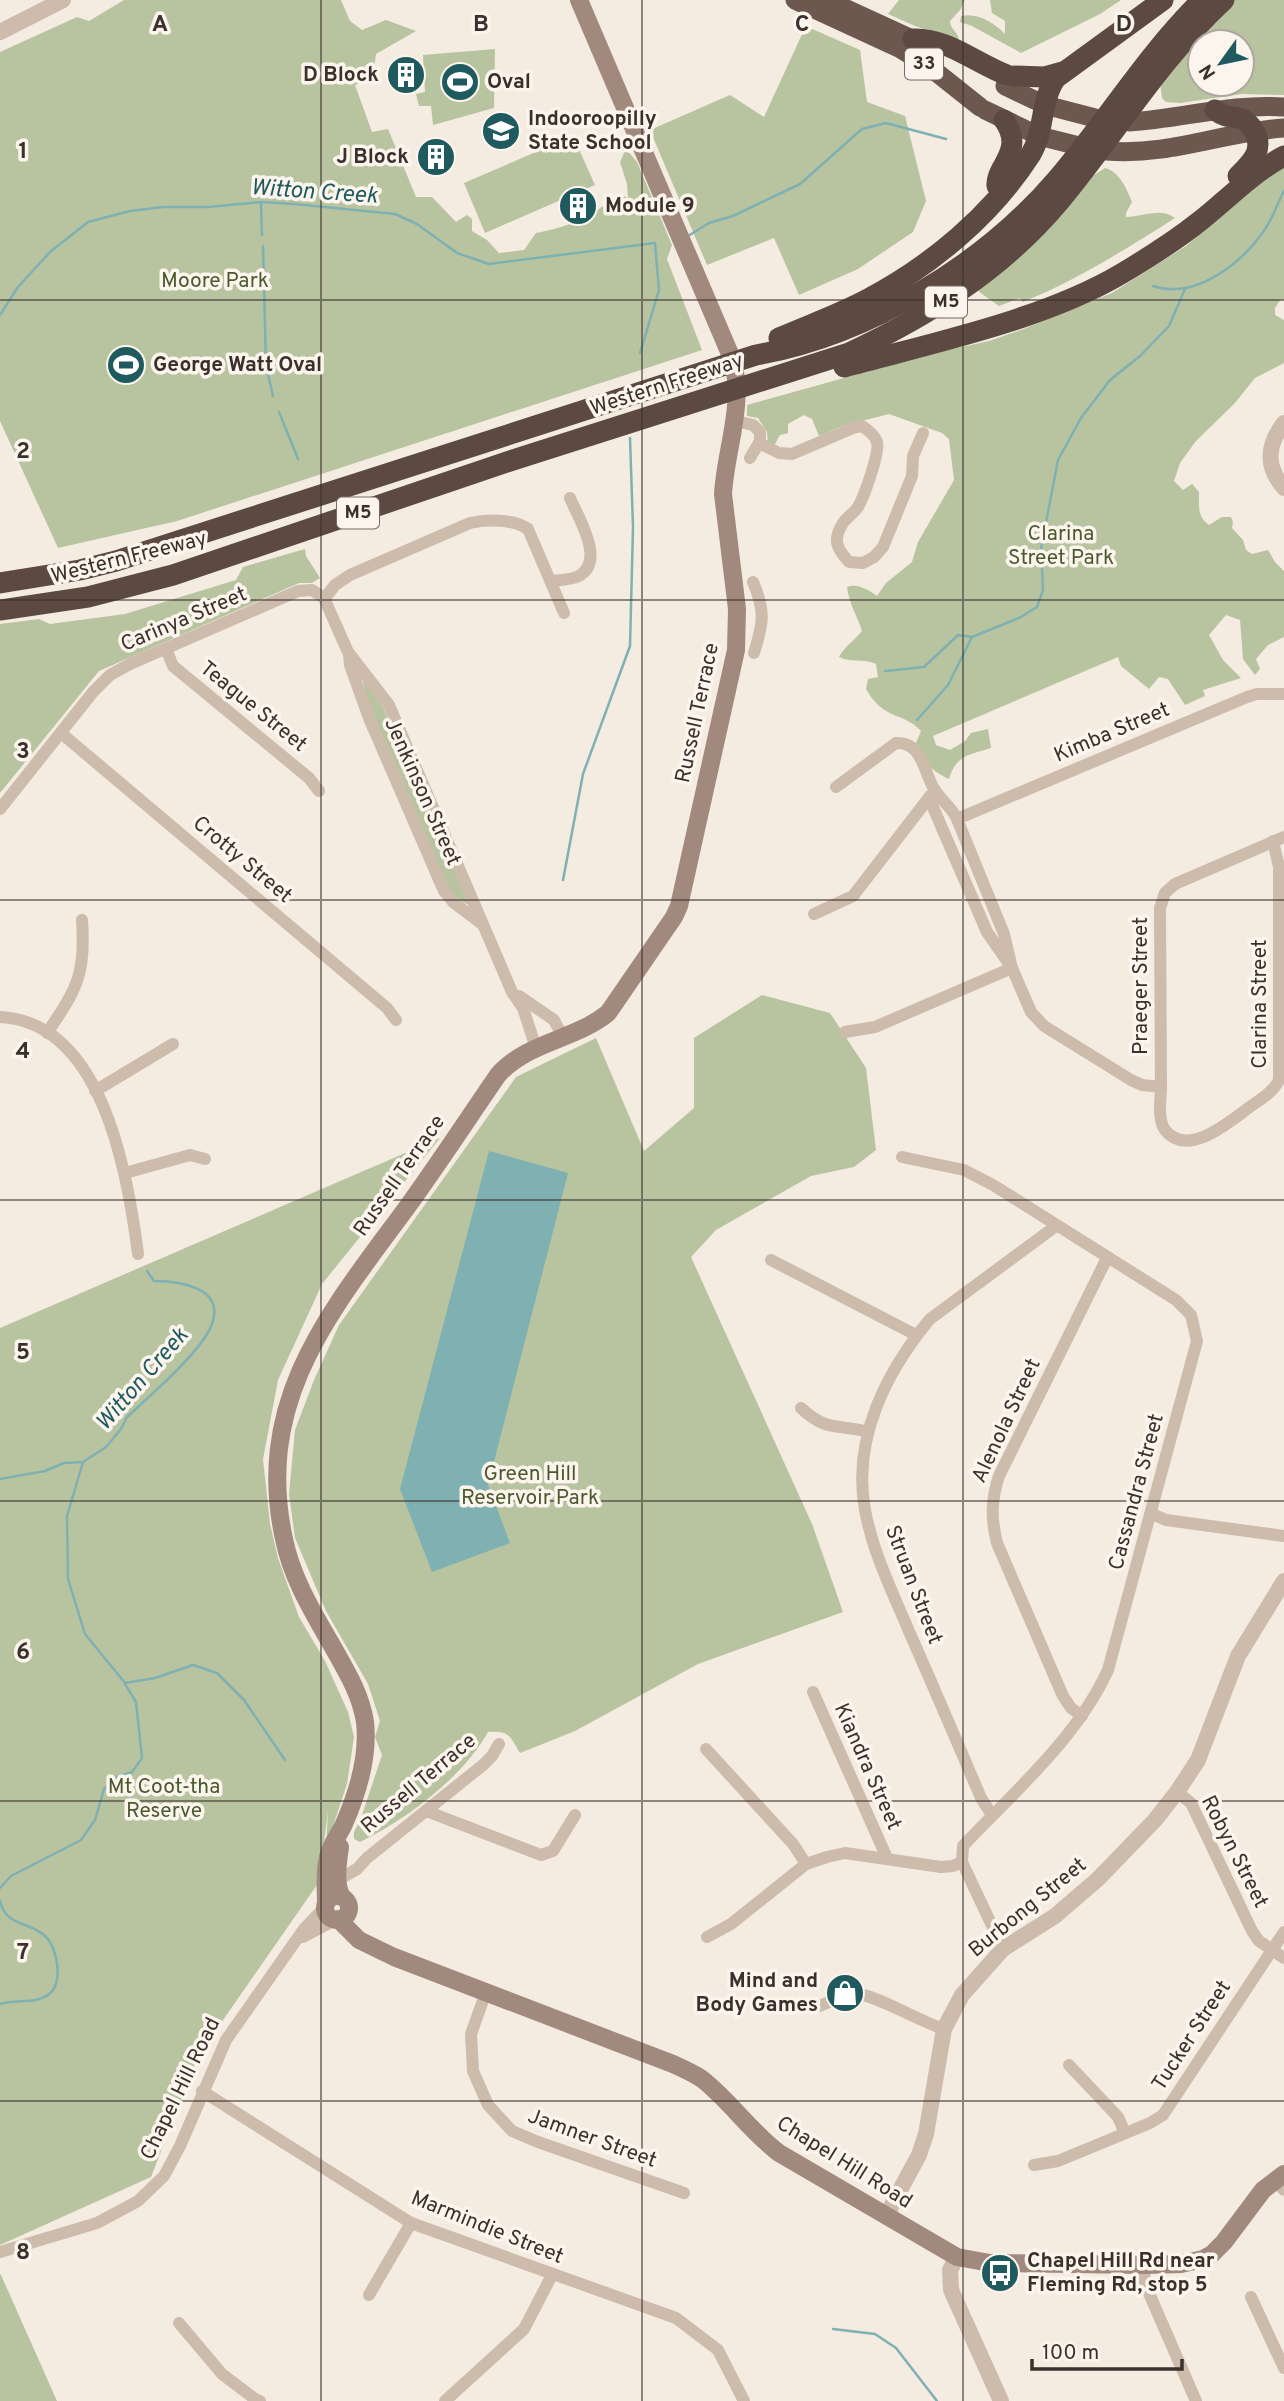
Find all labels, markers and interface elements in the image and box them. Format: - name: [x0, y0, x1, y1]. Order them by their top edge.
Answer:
- text: A: [152, 11, 168, 40]
- text: B: [473, 11, 489, 40]
- text: C: [795, 11, 809, 40]
- text: D: [1116, 11, 1132, 40]
- north arrow: [1186, 28, 1256, 98]
- road number: 33: [905, 48, 943, 80]
- building icon: D Block: [385, 54, 427, 96]
- text: N: [1195, 59, 1222, 83]
- sports icon: Oval: [439, 61, 481, 103]
- place label: D Block: [303, 62, 379, 89]
- place label: Oval: [487, 69, 531, 96]
- place label: Indooroopilly State School: [528, 106, 657, 157]
- school or university icon: Indooroopilly State School: [480, 110, 522, 152]
- building icon: J Block: [415, 136, 457, 178]
- text: 1: [18, 138, 28, 167]
- place label: J Block: [336, 144, 409, 171]
- water label: Witton Creek: [250, 174, 379, 212]
- building icon: Module 9: [557, 185, 599, 227]
- place label: Module 9: [605, 193, 695, 220]
- park label: Moore Park: [161, 268, 269, 295]
- road number: M5: [925, 286, 967, 318]
- sports icon: George Watt Oval: [105, 344, 147, 386]
- street label: Western Freeway: [587, 348, 747, 422]
- place label: George Watt Oval: [153, 352, 322, 379]
- text: 2: [16, 438, 30, 467]
- road number: M5: [337, 498, 379, 528]
- park label: Clarina Street Park: [1008, 521, 1114, 572]
- street label: Western Freeway: [48, 526, 210, 590]
- street label: Carinya Street: [117, 581, 251, 659]
- street label: Russell Terrace: [670, 641, 726, 785]
- street label: Teague Street: [194, 655, 312, 759]
- street label: Kimba Street: [1050, 697, 1174, 769]
- street label: Jenkinson Street: [377, 714, 467, 870]
- text: 3: [16, 738, 30, 767]
- street label: Crotty Street: [187, 811, 297, 909]
- street label: Praeger Street: [1128, 917, 1155, 1055]
- street label: Clarina Street: [1247, 939, 1274, 1069]
- text: 4: [16, 1038, 30, 1067]
- street label: Russell Terrace: [348, 1110, 452, 1242]
- water label: Witton Creek: [90, 1322, 196, 1437]
- text: 5: [16, 1339, 30, 1368]
- street label: Alenola Street: [966, 1354, 1048, 1488]
- street label: Cassandra Street: [1103, 1411, 1171, 1573]
- park label: Green Hill Reservoir Park: [461, 1461, 599, 1512]
- street label: Struan Street: [878, 1522, 948, 1648]
- text: 6: [16, 1639, 30, 1668]
- street label: Kiandra Street: [827, 1699, 907, 1835]
- street label: Russell Terrace: [356, 1728, 482, 1840]
- park label: Mt Coot-tha Reserve: [108, 1774, 220, 1825]
- street label: Robyn Street: [1194, 1791, 1274, 1913]
- street label: Burbong Street: [963, 1852, 1093, 1964]
- text: 7: [17, 1939, 29, 1968]
- place label: Mind and Body Games: [696, 1968, 818, 2019]
- shop icon: Mind and Body Games: [824, 1972, 866, 2014]
- street label: Tucker Street: [1146, 1976, 1238, 2096]
- street label: Chapel Hill Road: [135, 2013, 227, 2165]
- street label: Jamner Street: [524, 2103, 660, 2175]
- street label: Chapel Hill Road: [771, 2110, 917, 2216]
- street label: Marmindie Street: [407, 2185, 567, 2271]
- text: 8: [16, 2239, 30, 2268]
- place label: Chapel Hill Rd near Fleming Rd, stop 5: [1027, 2248, 1215, 2299]
- bus stop icon: Chapel Hill Rd near Fleming Rd, stop 5: [979, 2252, 1021, 2294]
- scale bar: [1032, 2328, 1182, 2372]
- text: 100 m: [1042, 2340, 1099, 2367]

